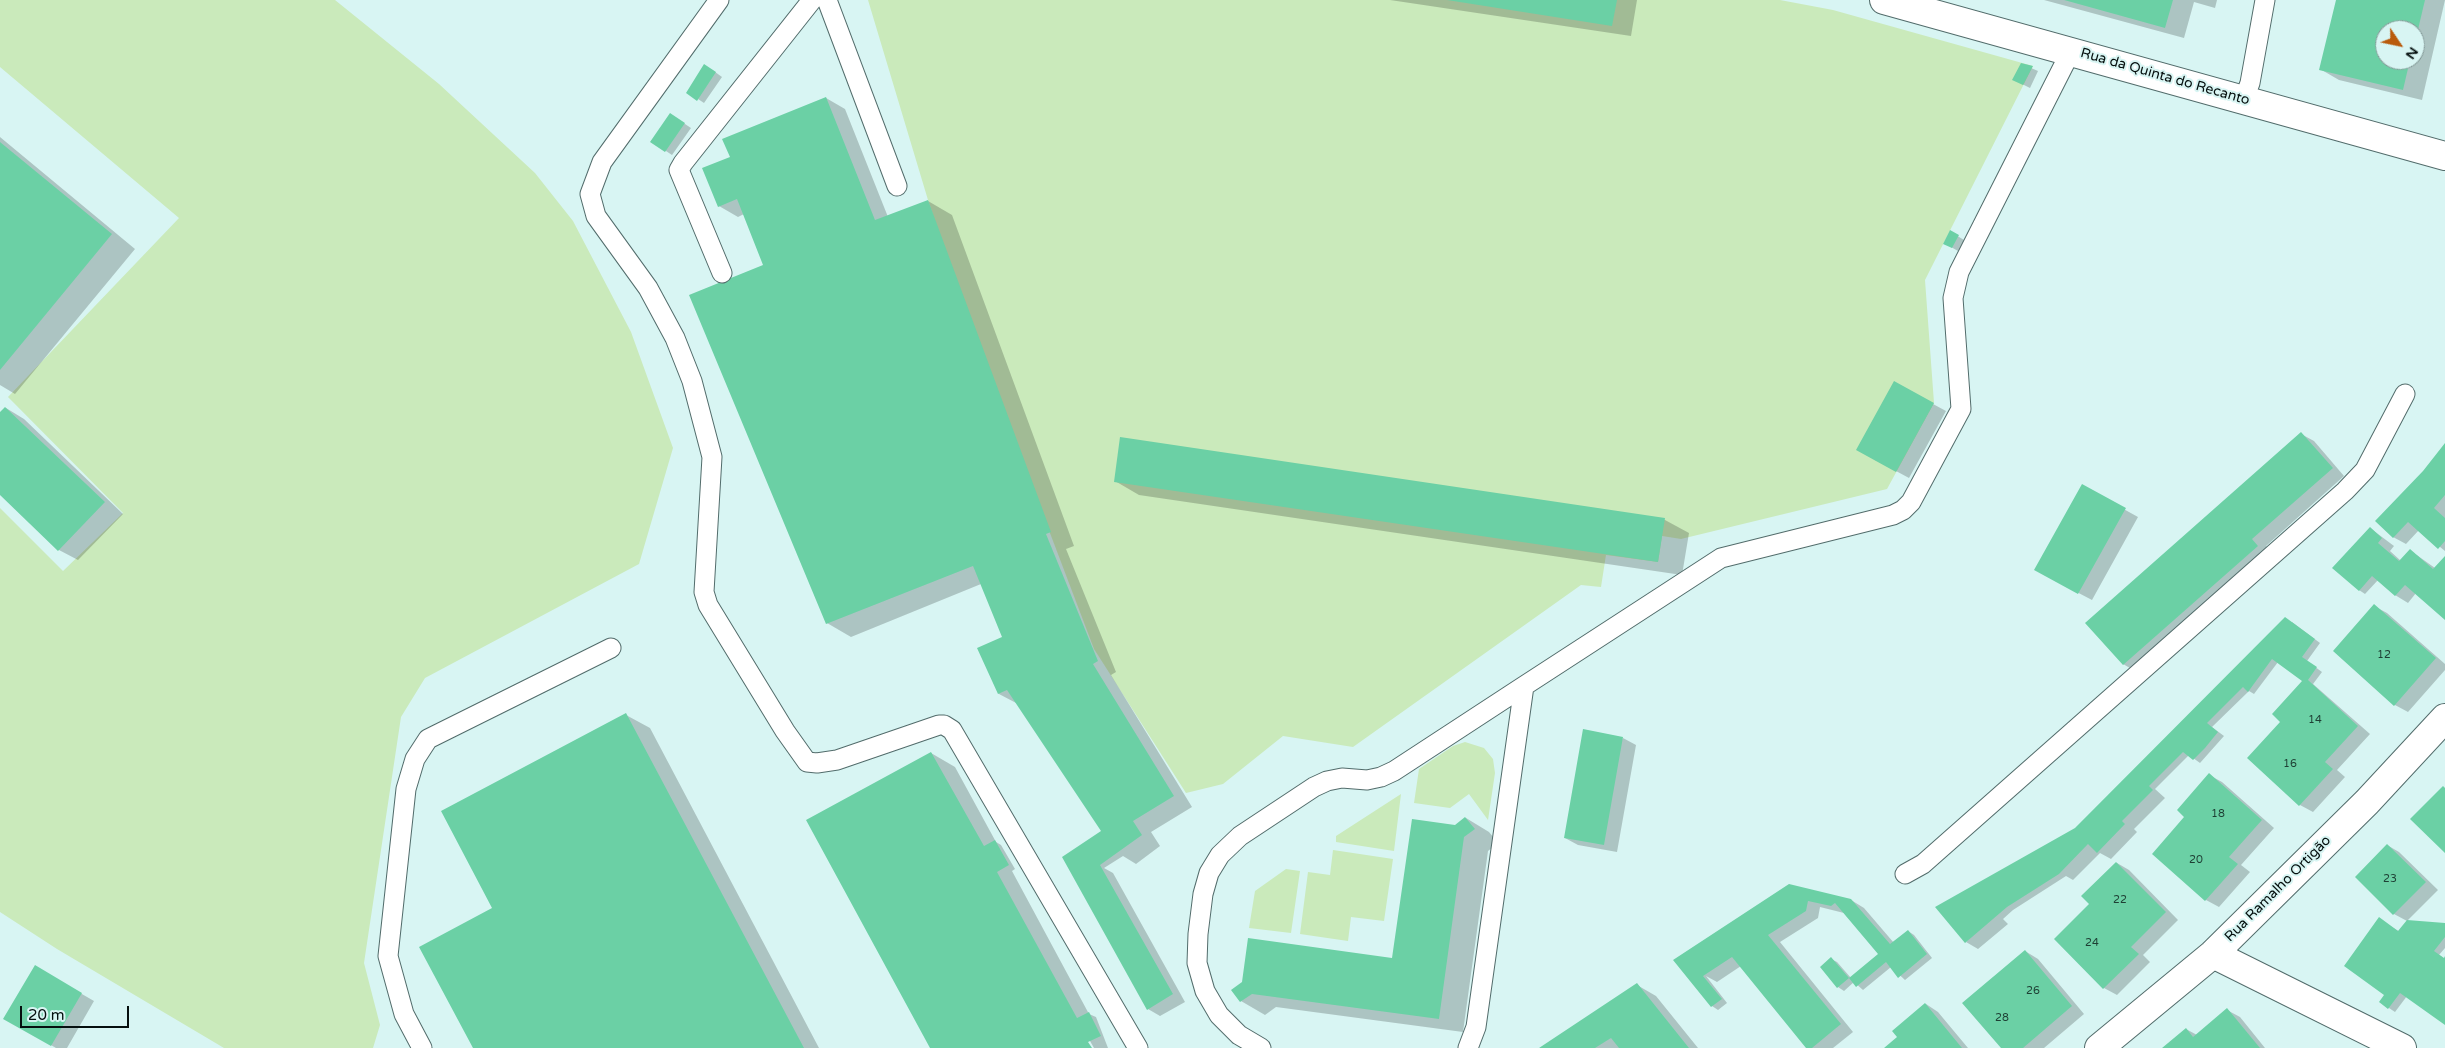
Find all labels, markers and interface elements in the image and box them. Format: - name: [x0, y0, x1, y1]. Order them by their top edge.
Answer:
- north arrow: [2375, 20, 2425, 70]
- text: N: [2402, 44, 2422, 63]
- street label: Rua da Quinta do Recanto: [2079, 45, 2251, 109]
- house number: 12: [2377, 648, 2391, 662]
- house number: 14: [2308, 713, 2322, 727]
- house number: 16: [2283, 757, 2297, 771]
- house number: 18: [2211, 807, 2225, 821]
- street label: Rua Ramalho Ortigão: [2221, 832, 2335, 946]
- house number: 20: [2189, 853, 2203, 867]
- house number: 23: [2383, 872, 2397, 886]
- house number: 22: [2113, 893, 2127, 907]
- house number: 24: [2085, 936, 2099, 950]
- house number: 26: [2026, 984, 2040, 998]
- scale bar: [22, 996, 131, 1028]
- text: 20 m: [28, 1006, 65, 1024]
- house number: 28: [1995, 1011, 2009, 1025]

